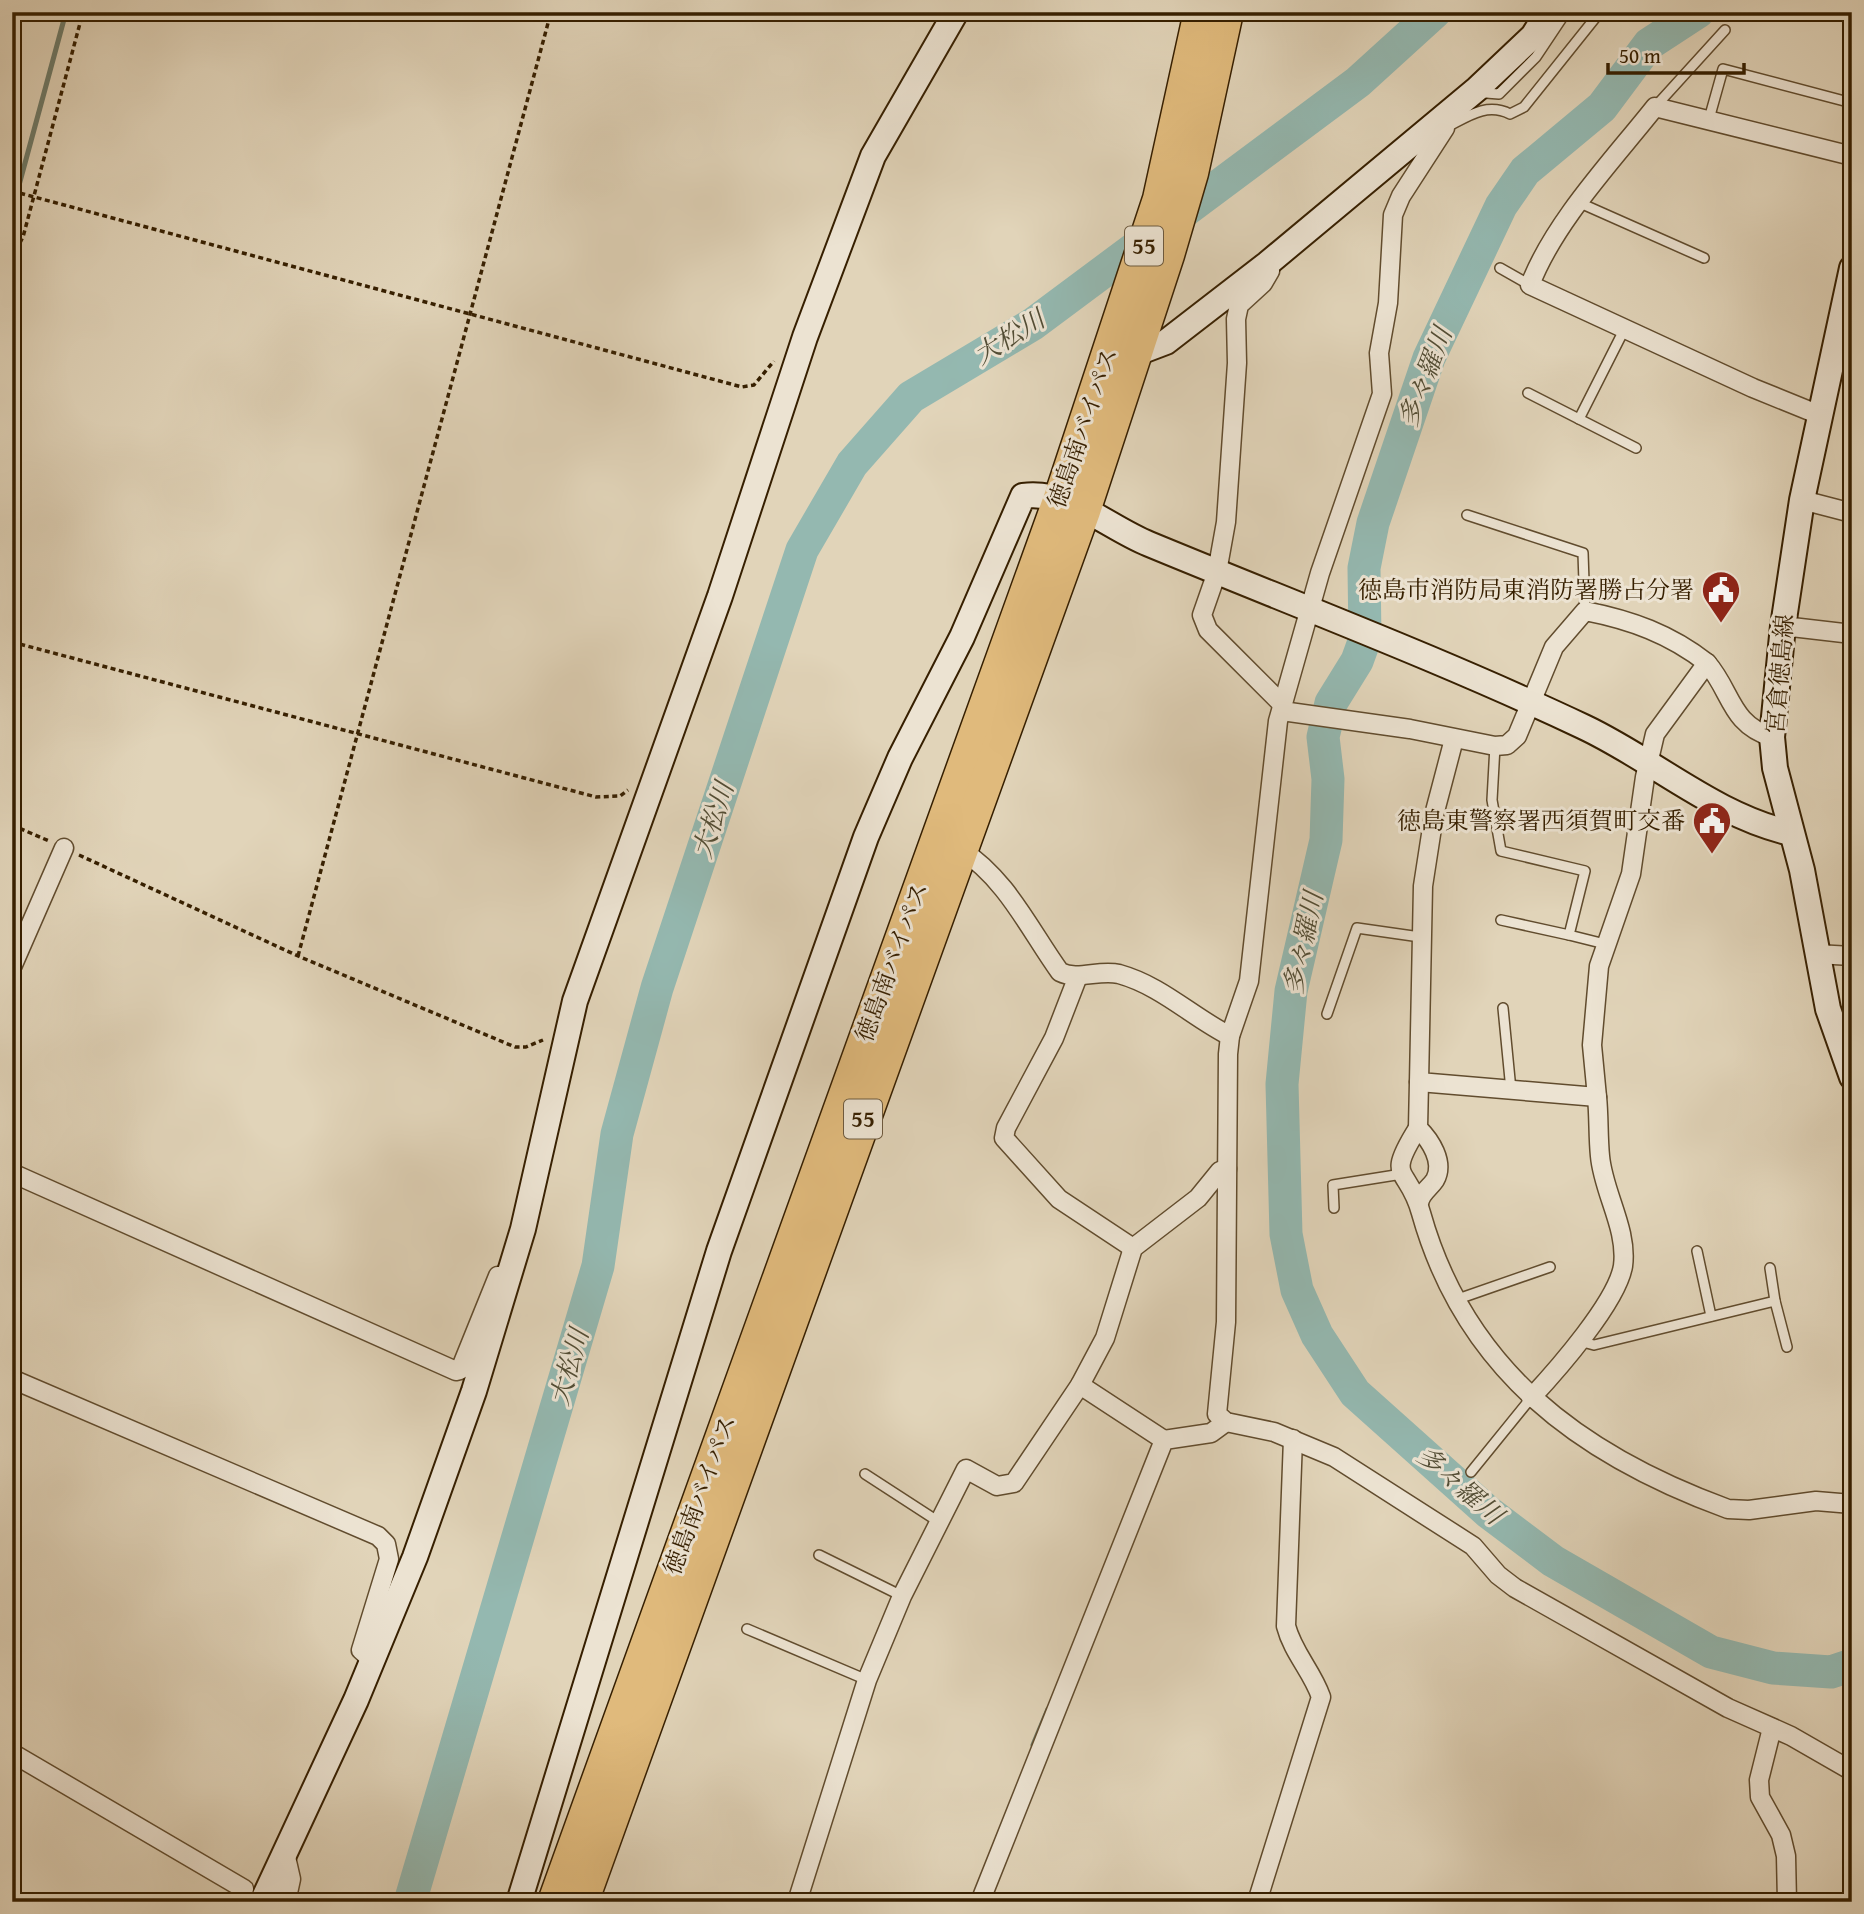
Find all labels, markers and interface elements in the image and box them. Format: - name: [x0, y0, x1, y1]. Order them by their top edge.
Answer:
- scale bar: [1608, 32, 1745, 76]
- text: 50 m: [1619, 40, 1661, 71]
- road number: 55: [1125, 227, 1163, 266]
- water label: 大松川: [965, 298, 1055, 374]
- water label: 多々羅川: [1388, 318, 1462, 432]
- street label: 徳島南バイパス: [1039, 343, 1126, 513]
- public building icon: 徳島市消防局東消防署勝占分署: [1700, 569, 1742, 624]
- place label: 徳島市消防局東消防署勝占分署: [1358, 572, 1694, 607]
- street label: 宮倉徳島線: [1757, 613, 1802, 735]
- water label: 大松川: [682, 774, 744, 863]
- public building icon: 徳島東警察署西須賀町交番: [1691, 800, 1733, 855]
- place label: 徳島東警察署西須賀町交番: [1397, 803, 1685, 838]
- street label: 徳島南バイパス: [846, 877, 937, 1047]
- water label: 多々羅川: [1273, 885, 1333, 998]
- road number: 55: [844, 1100, 882, 1138]
- water label: 大松川: [539, 1321, 599, 1410]
- street label: 徳島南バイパス: [654, 1410, 745, 1580]
- water label: 多々羅川: [1408, 1436, 1515, 1535]

